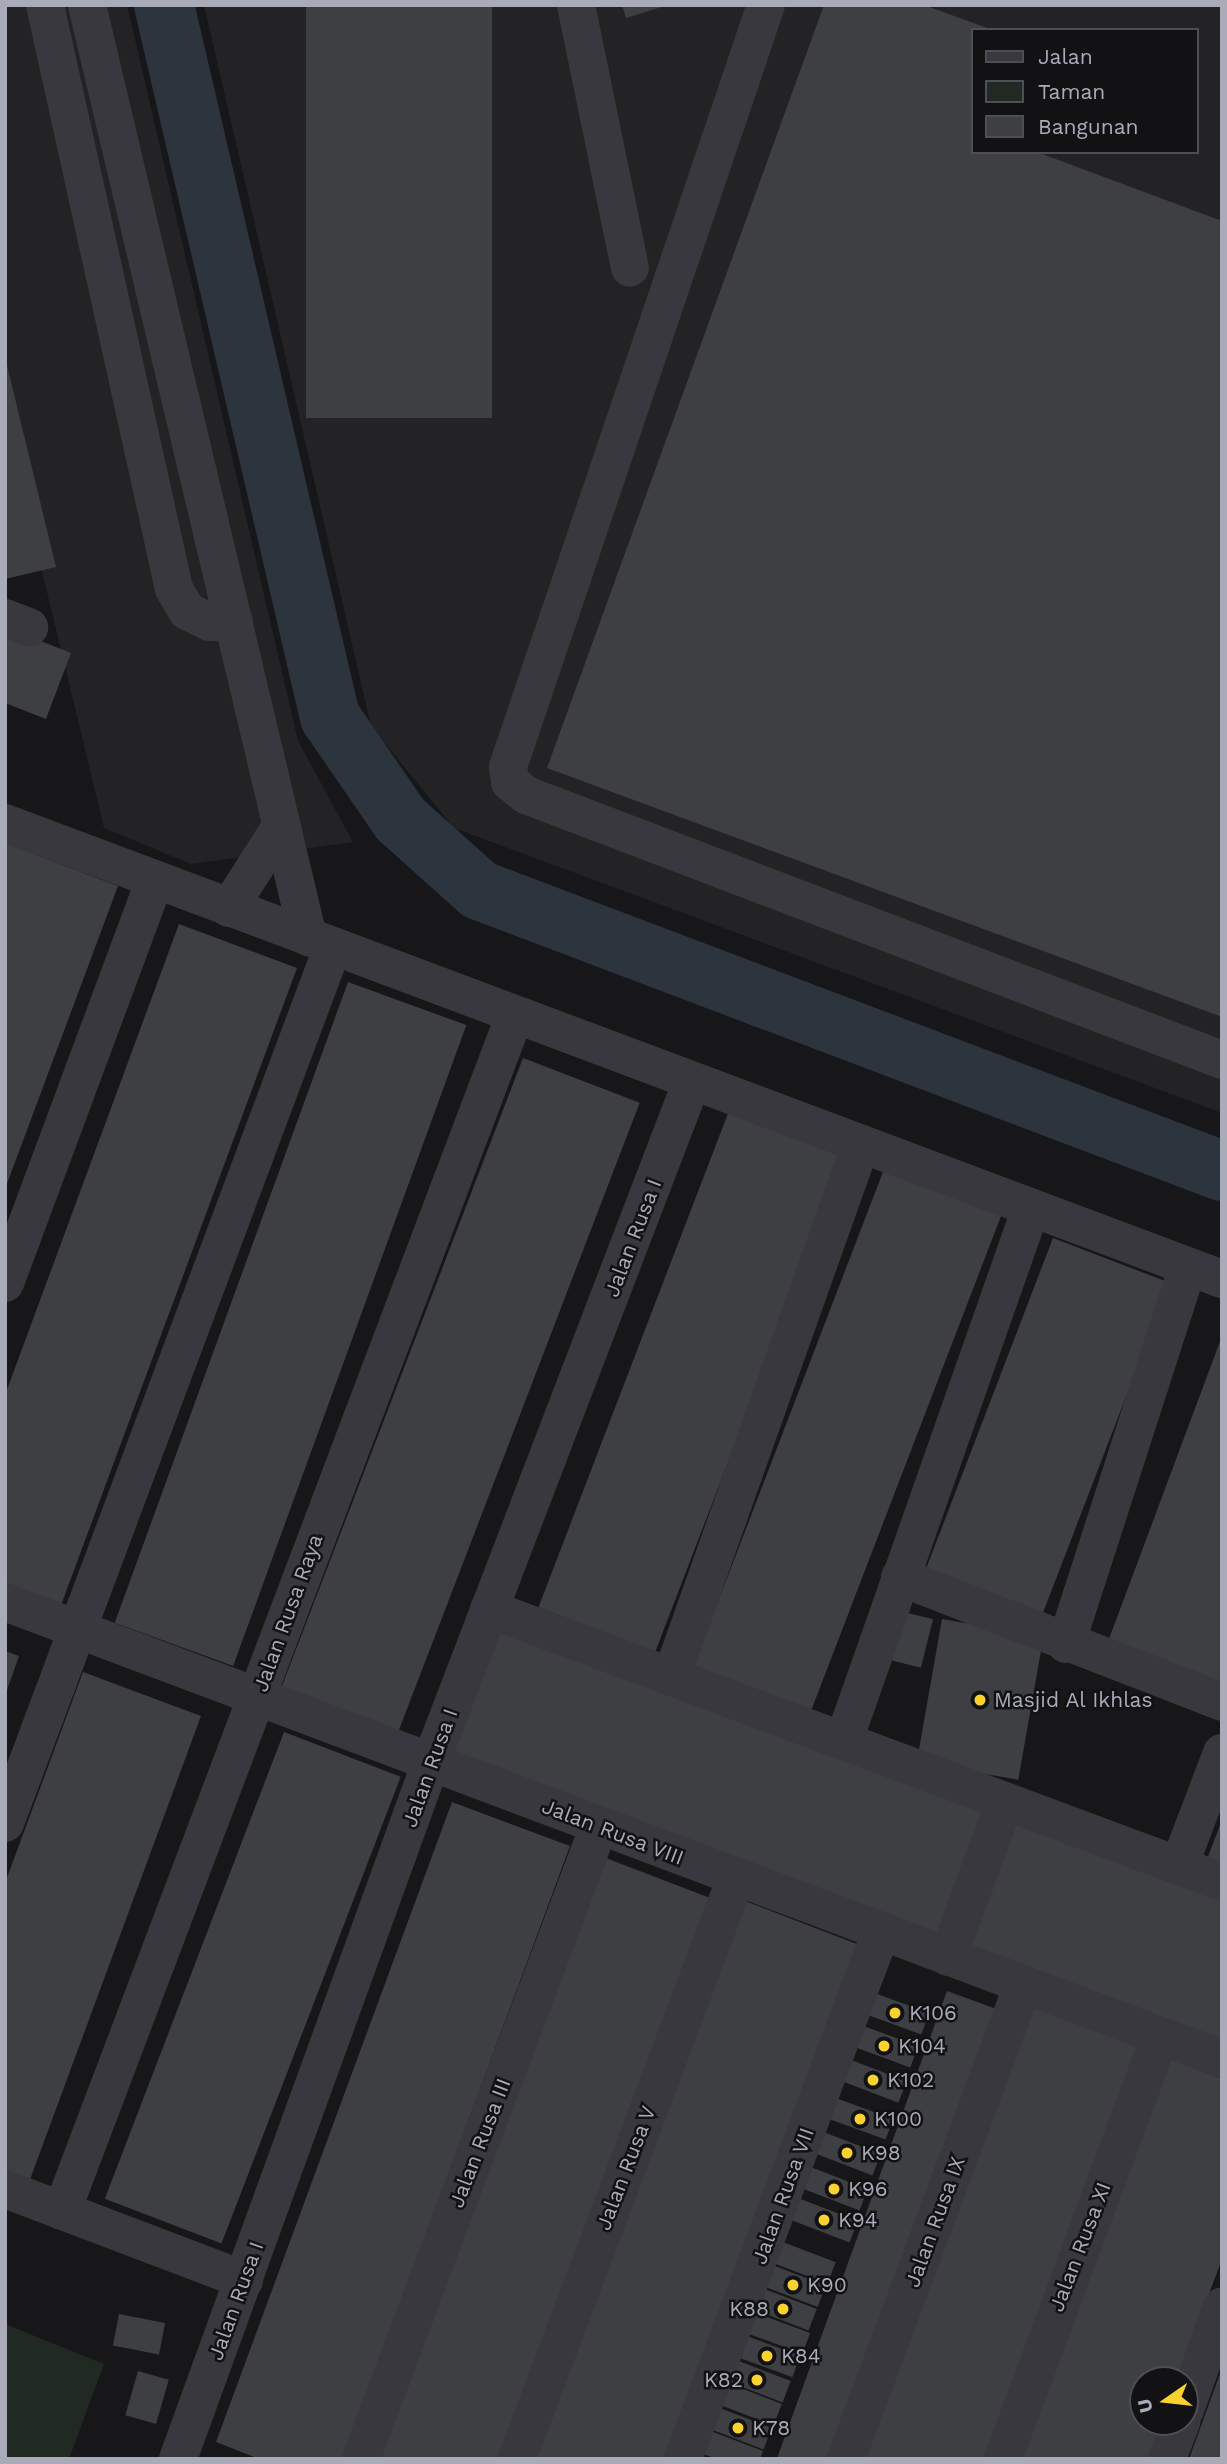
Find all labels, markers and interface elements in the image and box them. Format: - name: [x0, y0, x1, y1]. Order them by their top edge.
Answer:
- legend: [972, 28, 1199, 154]
- text: Jalan: [1038, 44, 1093, 69]
- text: Taman: [1038, 79, 1105, 104]
- text: Bangunan: [1038, 114, 1139, 139]
- street label: Jalan Rusa I: [599, 1175, 667, 1301]
- street label: Jalan Rusa Raya: [248, 1531, 328, 1695]
- place label: Masjid Al Ikhlas: [994, 1687, 1154, 1713]
- marker: Masjid Al Ikhlas: [972, 1692, 988, 1708]
- street label: Jalan Rusa I: [397, 1705, 463, 1831]
- street label: Jalan Rusa VIII: [538, 1793, 688, 1871]
- place label: K106: [909, 2000, 957, 2026]
- marker: K106: [887, 2005, 903, 2021]
- place label: K104: [898, 2033, 946, 2059]
- marker: K104: [876, 2038, 892, 2054]
- place label: K102: [887, 2067, 934, 2093]
- marker: K102: [865, 2072, 881, 2088]
- street label: Jalan Rusa III: [444, 2074, 516, 2212]
- street label: Jalan Rusa V: [591, 2102, 661, 2234]
- place label: K100: [874, 2106, 922, 2132]
- marker: K100: [852, 2111, 868, 2127]
- street label: Jalan Rusa VII: [746, 2124, 820, 2268]
- place label: K98: [861, 2140, 901, 2166]
- marker: K98: [839, 2145, 855, 2161]
- street label: Jalan Rusa IX: [900, 2153, 970, 2291]
- place label: K96: [848, 2176, 888, 2202]
- street label: Jalan Rusa XI: [1044, 2178, 1116, 2316]
- marker: K96: [826, 2181, 842, 2197]
- place label: K94: [838, 2207, 878, 2233]
- marker: K94: [816, 2212, 832, 2228]
- street label: Jalan Rusa I: [203, 2238, 269, 2364]
- place label: K90: [807, 2272, 847, 2298]
- marker: K90: [785, 2277, 801, 2293]
- place label: K88: [729, 2296, 769, 2322]
- marker: K88: [775, 2301, 791, 2317]
- place label: K84: [781, 2343, 821, 2369]
- marker: K84: [759, 2348, 775, 2364]
- north arrow: [1129, 2366, 1199, 2436]
- place label: K82: [704, 2367, 743, 2393]
- marker: K82: [749, 2372, 765, 2388]
- text: U: [1132, 2396, 1158, 2415]
- place label: K78: [752, 2415, 790, 2441]
- marker: K78: [730, 2420, 746, 2436]

